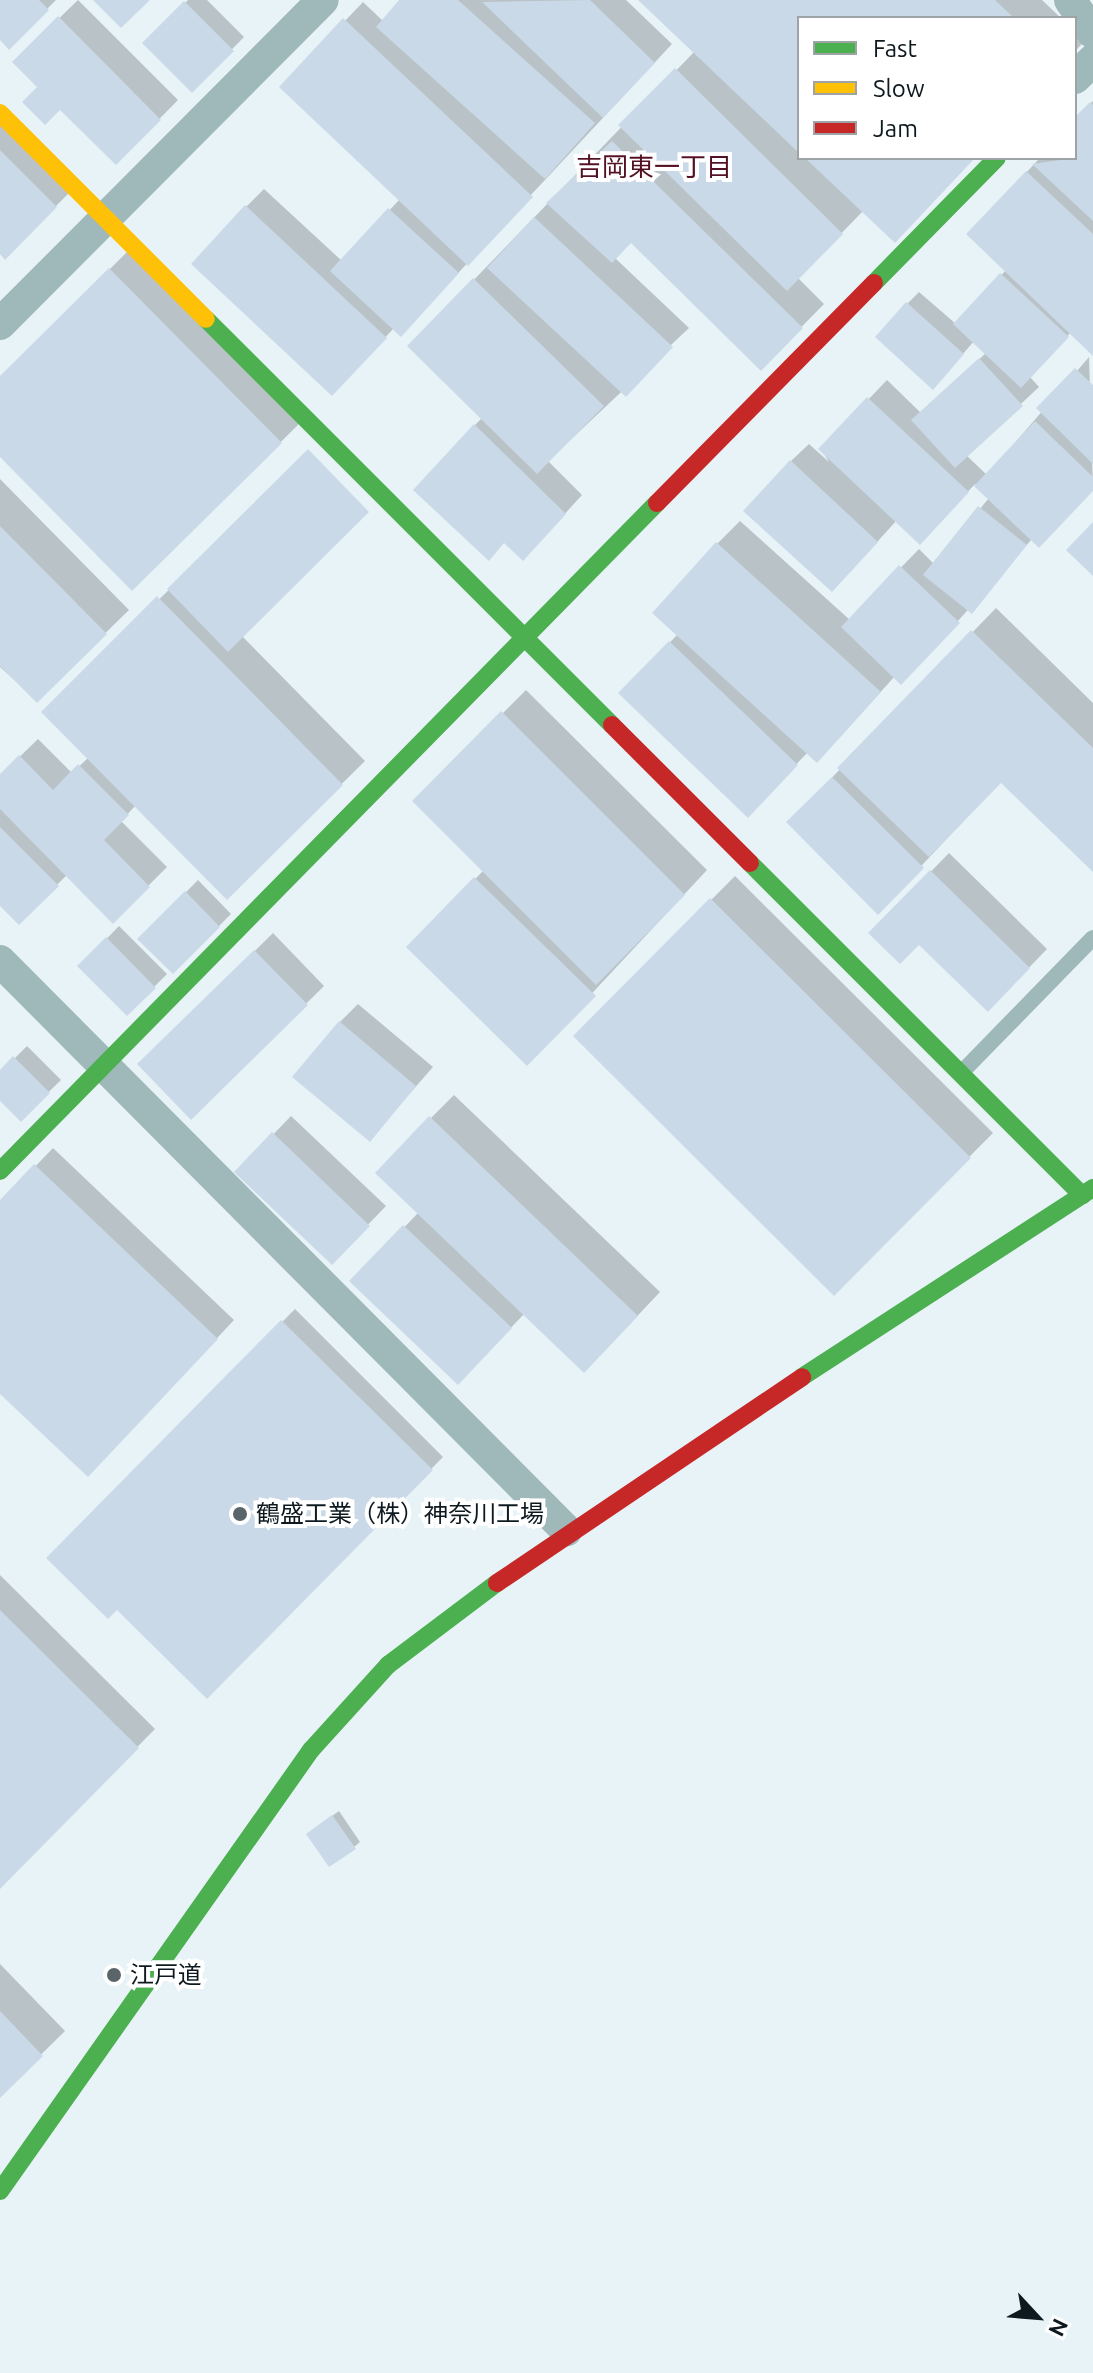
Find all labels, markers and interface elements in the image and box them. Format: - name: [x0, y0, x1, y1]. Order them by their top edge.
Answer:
- legend: [797, 16, 1077, 160]
- text: Fast: [873, 35, 917, 62]
- text: Slow: [873, 75, 925, 102]
- text: Jam: [873, 115, 918, 142]
- district label: 吉岡東一丁目: [576, 151, 732, 183]
- place label: 鶴盛工業（株）神奈川工場: [256, 1500, 544, 1528]
- marker: 鶴盛工業（株）神奈川工場: [231, 1505, 249, 1523]
- place label: 江戸道: [130, 1961, 202, 1989]
- marker: 江戸道: [105, 1966, 123, 1984]
- north arrow: [997, 2277, 1077, 2357]
- text: N: [1044, 2315, 1074, 2341]

